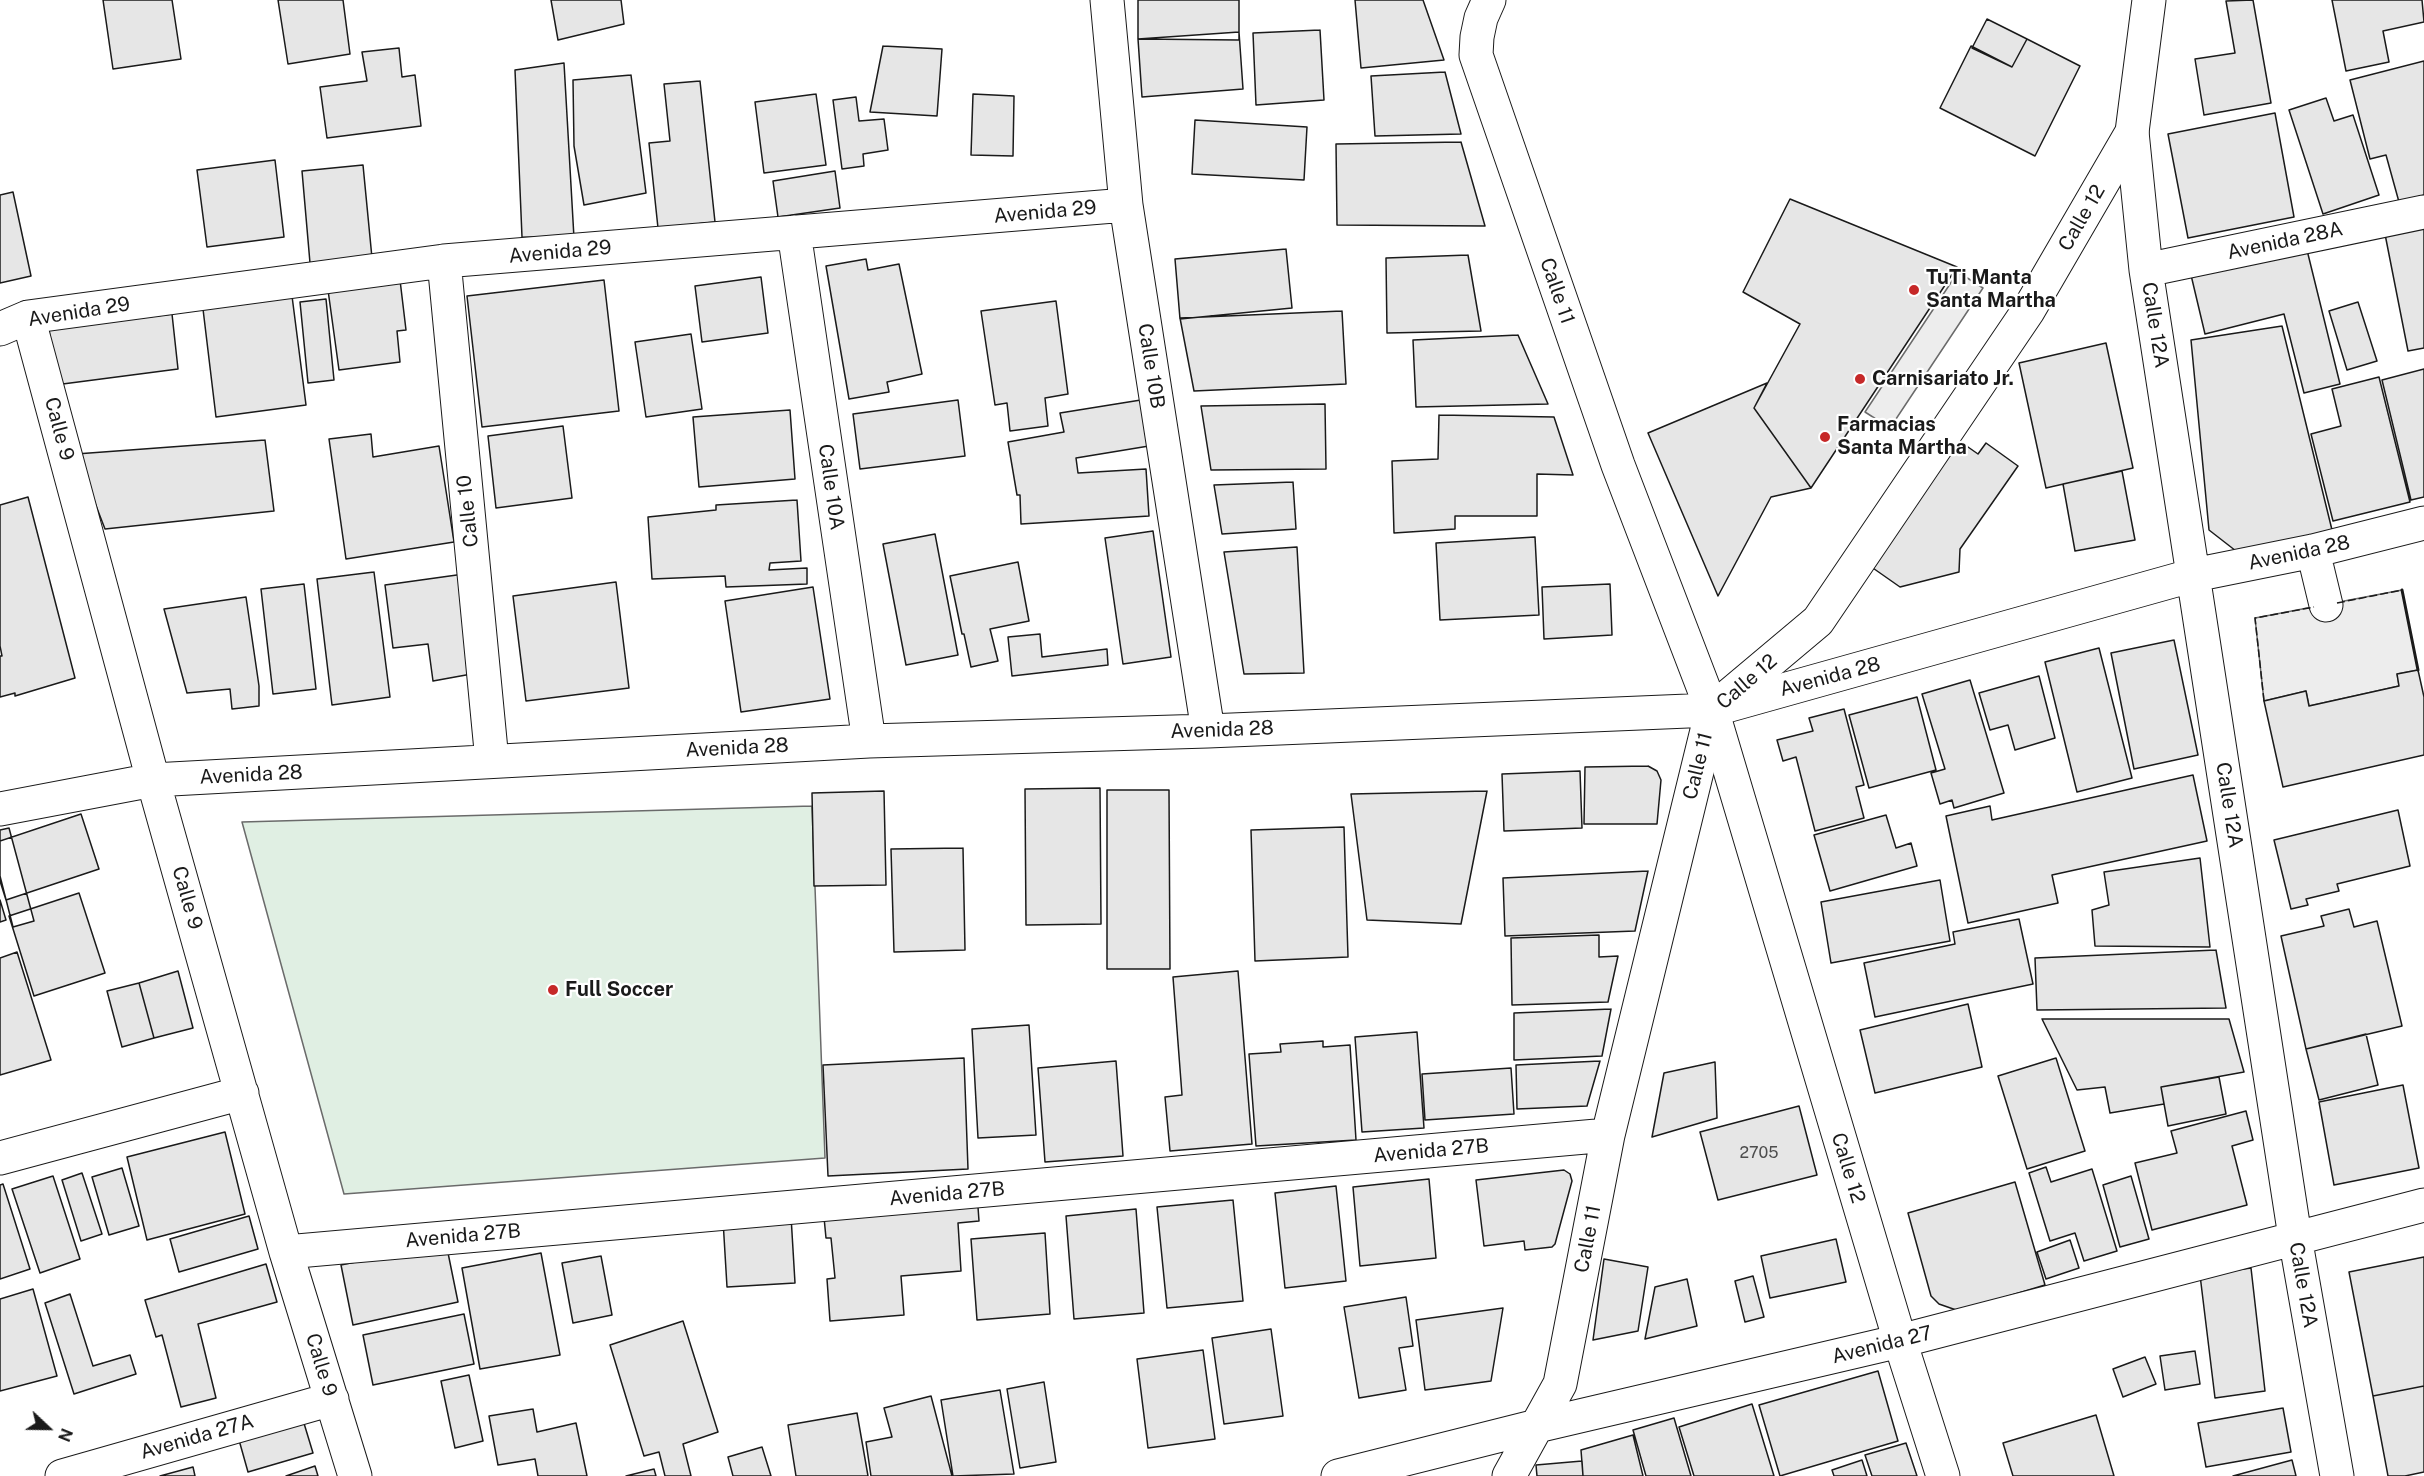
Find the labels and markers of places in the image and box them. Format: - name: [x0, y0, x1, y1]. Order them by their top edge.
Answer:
- place label: TuTi Manta Santa Martha: [1926, 266, 2056, 313]
- marker: TuTi Manta Santa Martha: [1907, 283, 1921, 297]
- place label: Carnisariato Jr.: [1872, 367, 2014, 391]
- marker: Carnisariato Jr.: [1853, 372, 1867, 386]
- place label: Farmacias Santa Martha: [1837, 413, 1967, 460]
- marker: Farmacias Santa Martha: [1818, 430, 1832, 444]
- place label: Full Soccer: [565, 978, 673, 1002]
- marker: Full Soccer: [546, 983, 560, 997]

